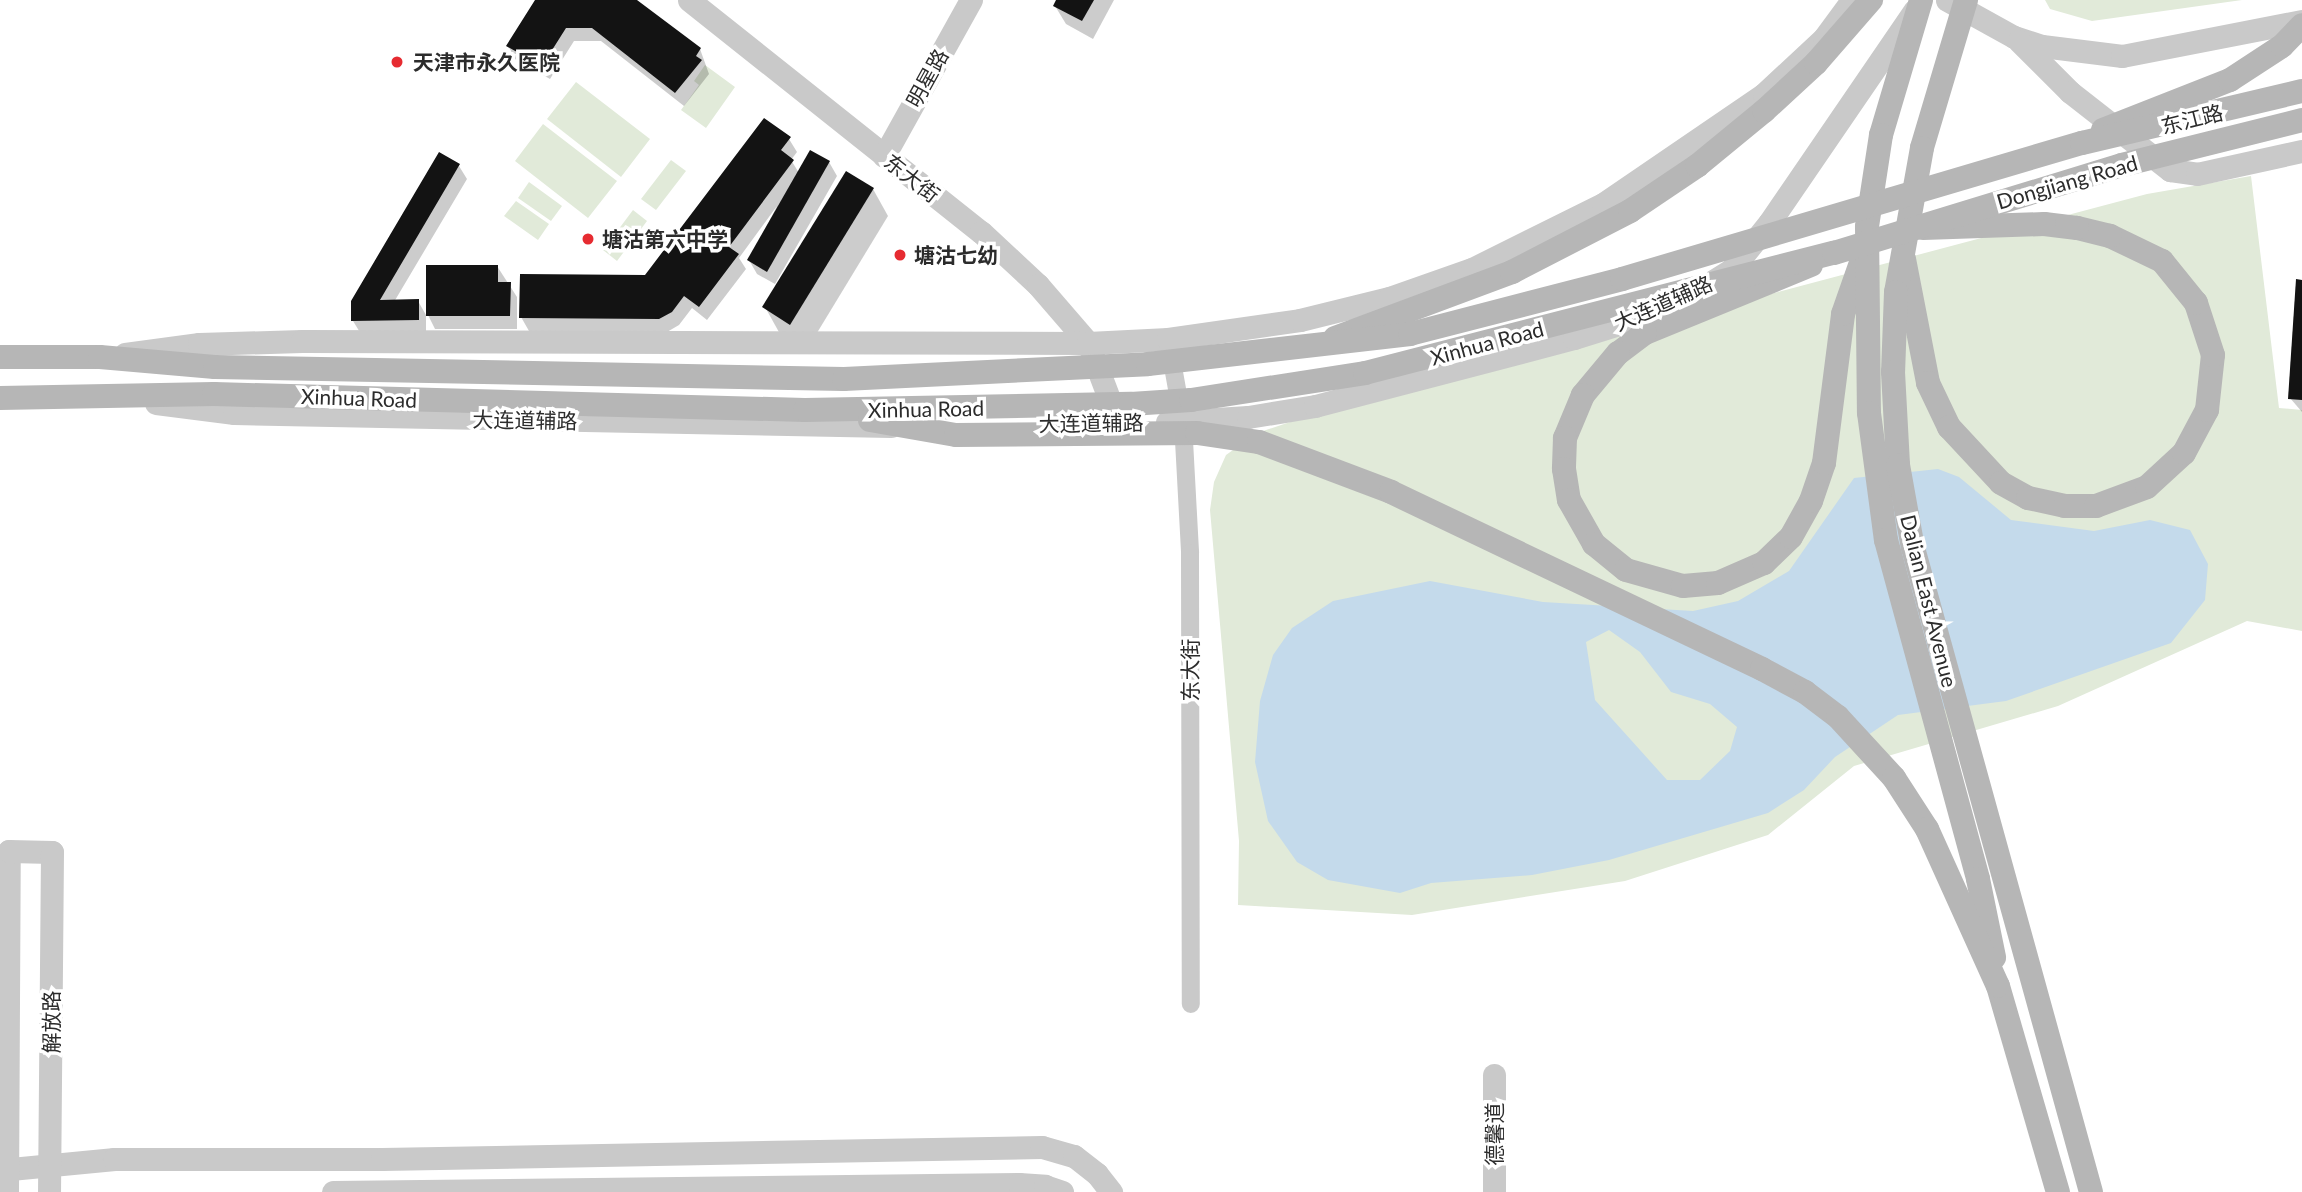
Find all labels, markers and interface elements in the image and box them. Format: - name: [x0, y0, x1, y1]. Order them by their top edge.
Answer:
- street label: 明星路: [901, 44, 953, 112]
- place label: 天津市永久医院: [413, 49, 560, 75]
- marker: 天津市永久医院: [387, 52, 407, 72]
- street label: 东江路: [2158, 99, 2226, 139]
- street label: 东大街: [879, 149, 945, 207]
- street label: Dongjiang Road: [1994, 150, 2140, 214]
- place label: 塘沽第六中学: [602, 226, 728, 252]
- marker: 塘沽第六中学: [580, 231, 596, 247]
- place label: 塘沽七幼: [914, 242, 998, 268]
- marker: 塘沽七幼: [892, 247, 908, 263]
- street label: 大连道辅路: [1610, 270, 1716, 336]
- street label: Xinhua Road: [1428, 316, 1546, 370]
- street label: Xinhua Road: [300, 383, 418, 413]
- street label: Xinhua Road: [868, 395, 984, 423]
- street label: 大连道辅路: [472, 406, 578, 434]
- street label: 大连道辅路: [1038, 409, 1144, 437]
- street label: Dalian East Avenue: [1895, 512, 1963, 690]
- street label: 东大街: [1177, 639, 1203, 701]
- street label: 解放路: [38, 991, 64, 1053]
- street label: 德馨道: [1481, 1103, 1507, 1165]

